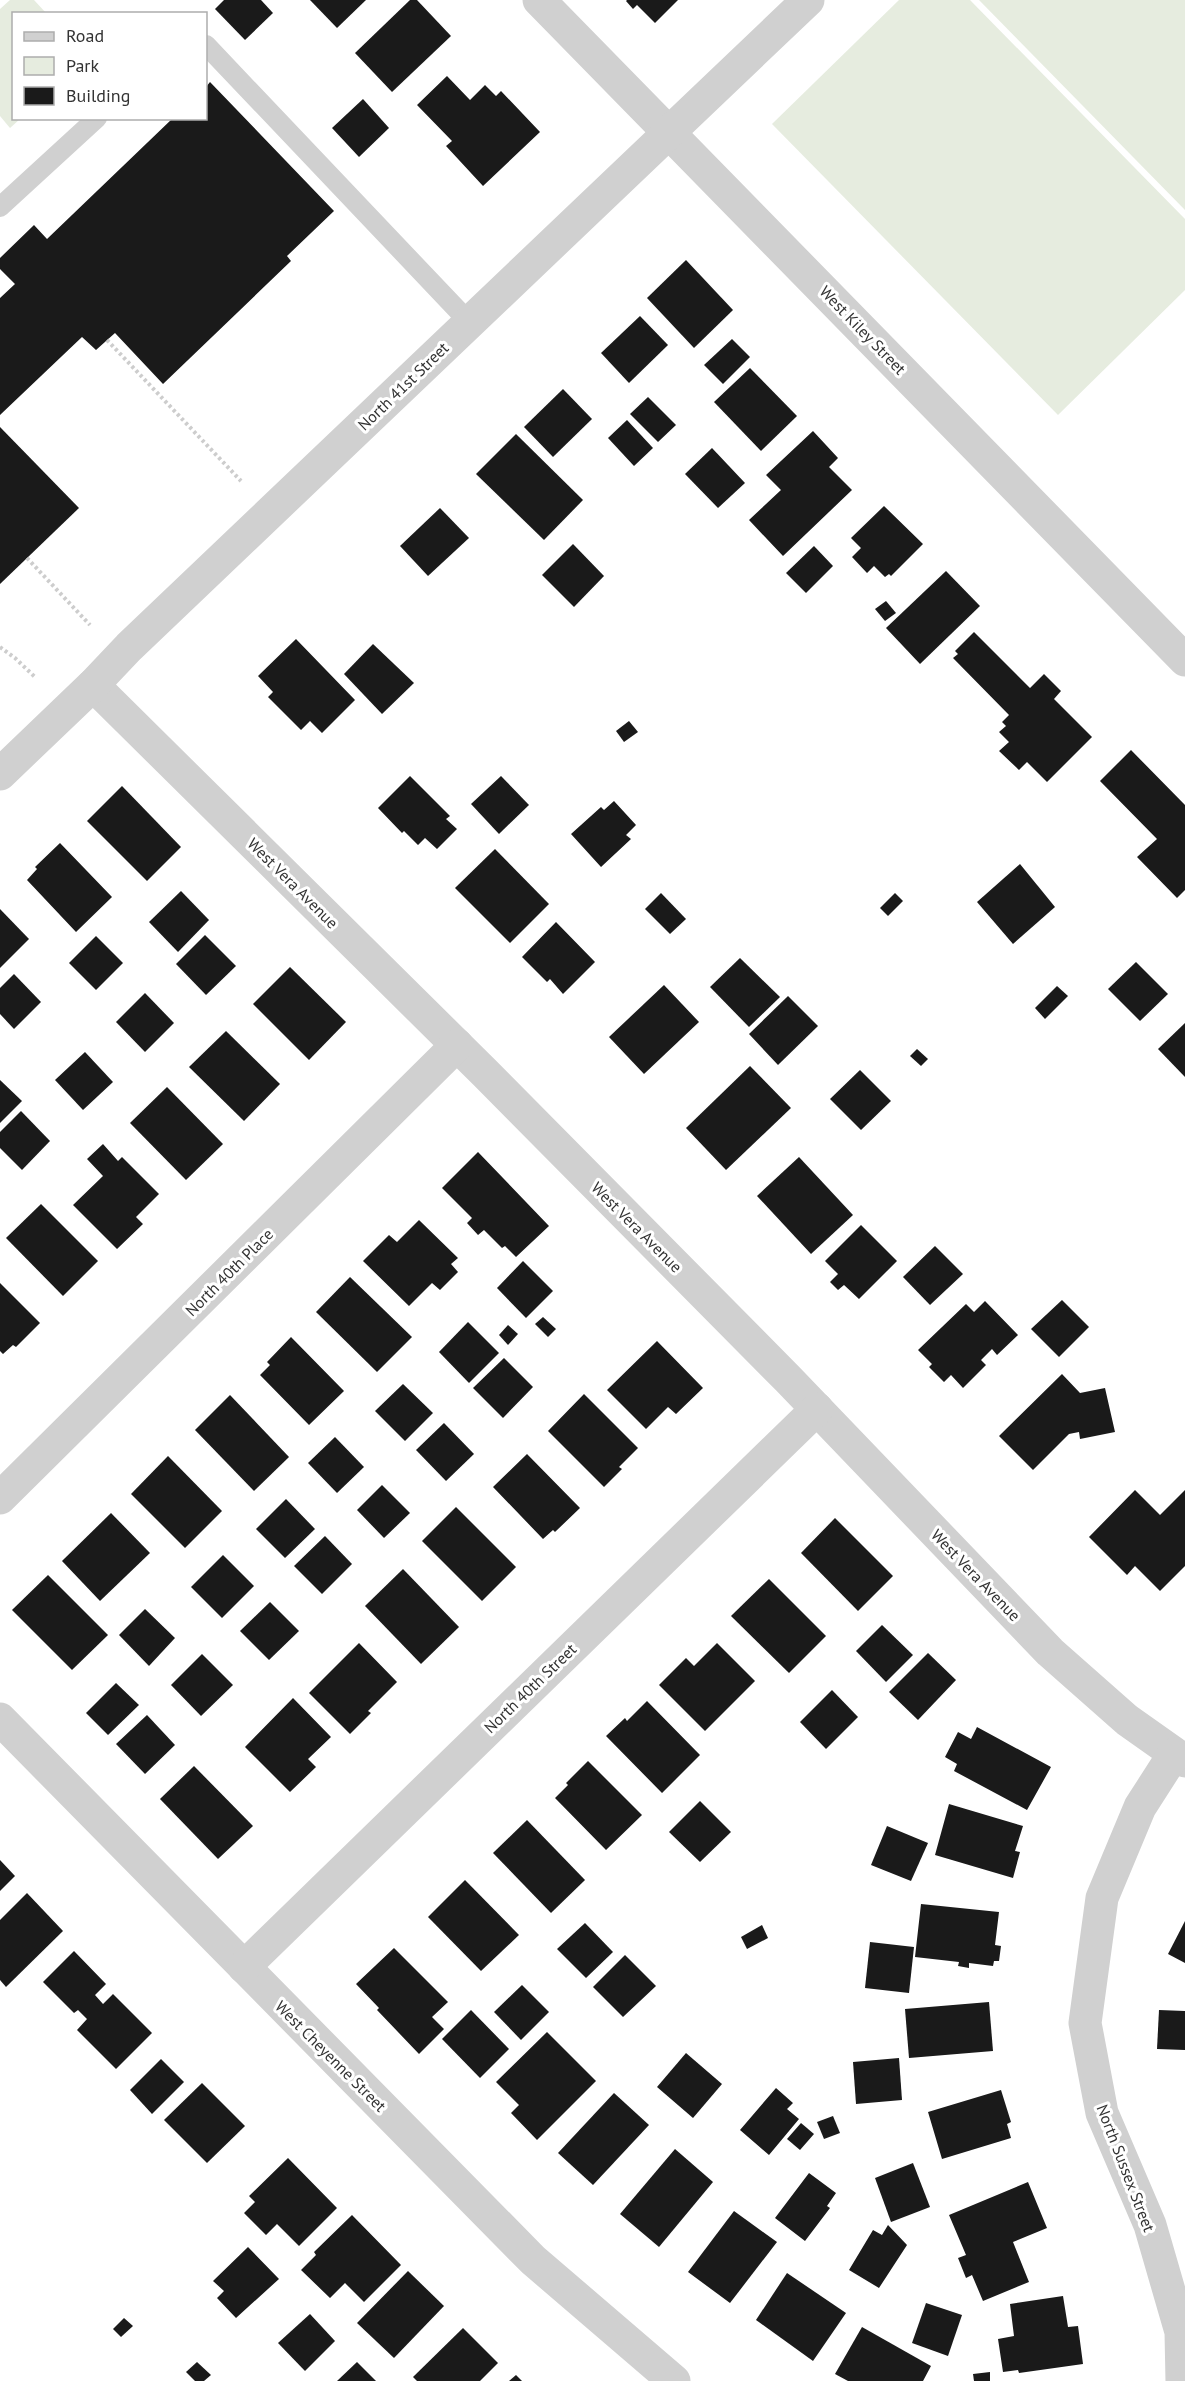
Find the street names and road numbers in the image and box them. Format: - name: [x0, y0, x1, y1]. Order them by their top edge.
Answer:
- street label: West Kiley Street: [816, 281, 911, 379]
- street label: North 41st Street: [353, 337, 453, 434]
- street label: West Vera Avenue: [243, 833, 343, 933]
- street label: West Vera Avenue: [587, 1177, 687, 1277]
- street label: North 40th Place: [181, 1224, 277, 1320]
- street label: West Vera Avenue: [927, 1525, 1025, 1625]
- street label: North 40th Street: [480, 1639, 581, 1737]
- street label: West Cheyenne Street: [271, 1996, 391, 2116]
- street label: North Sussex Street: [1092, 2101, 1160, 2235]

